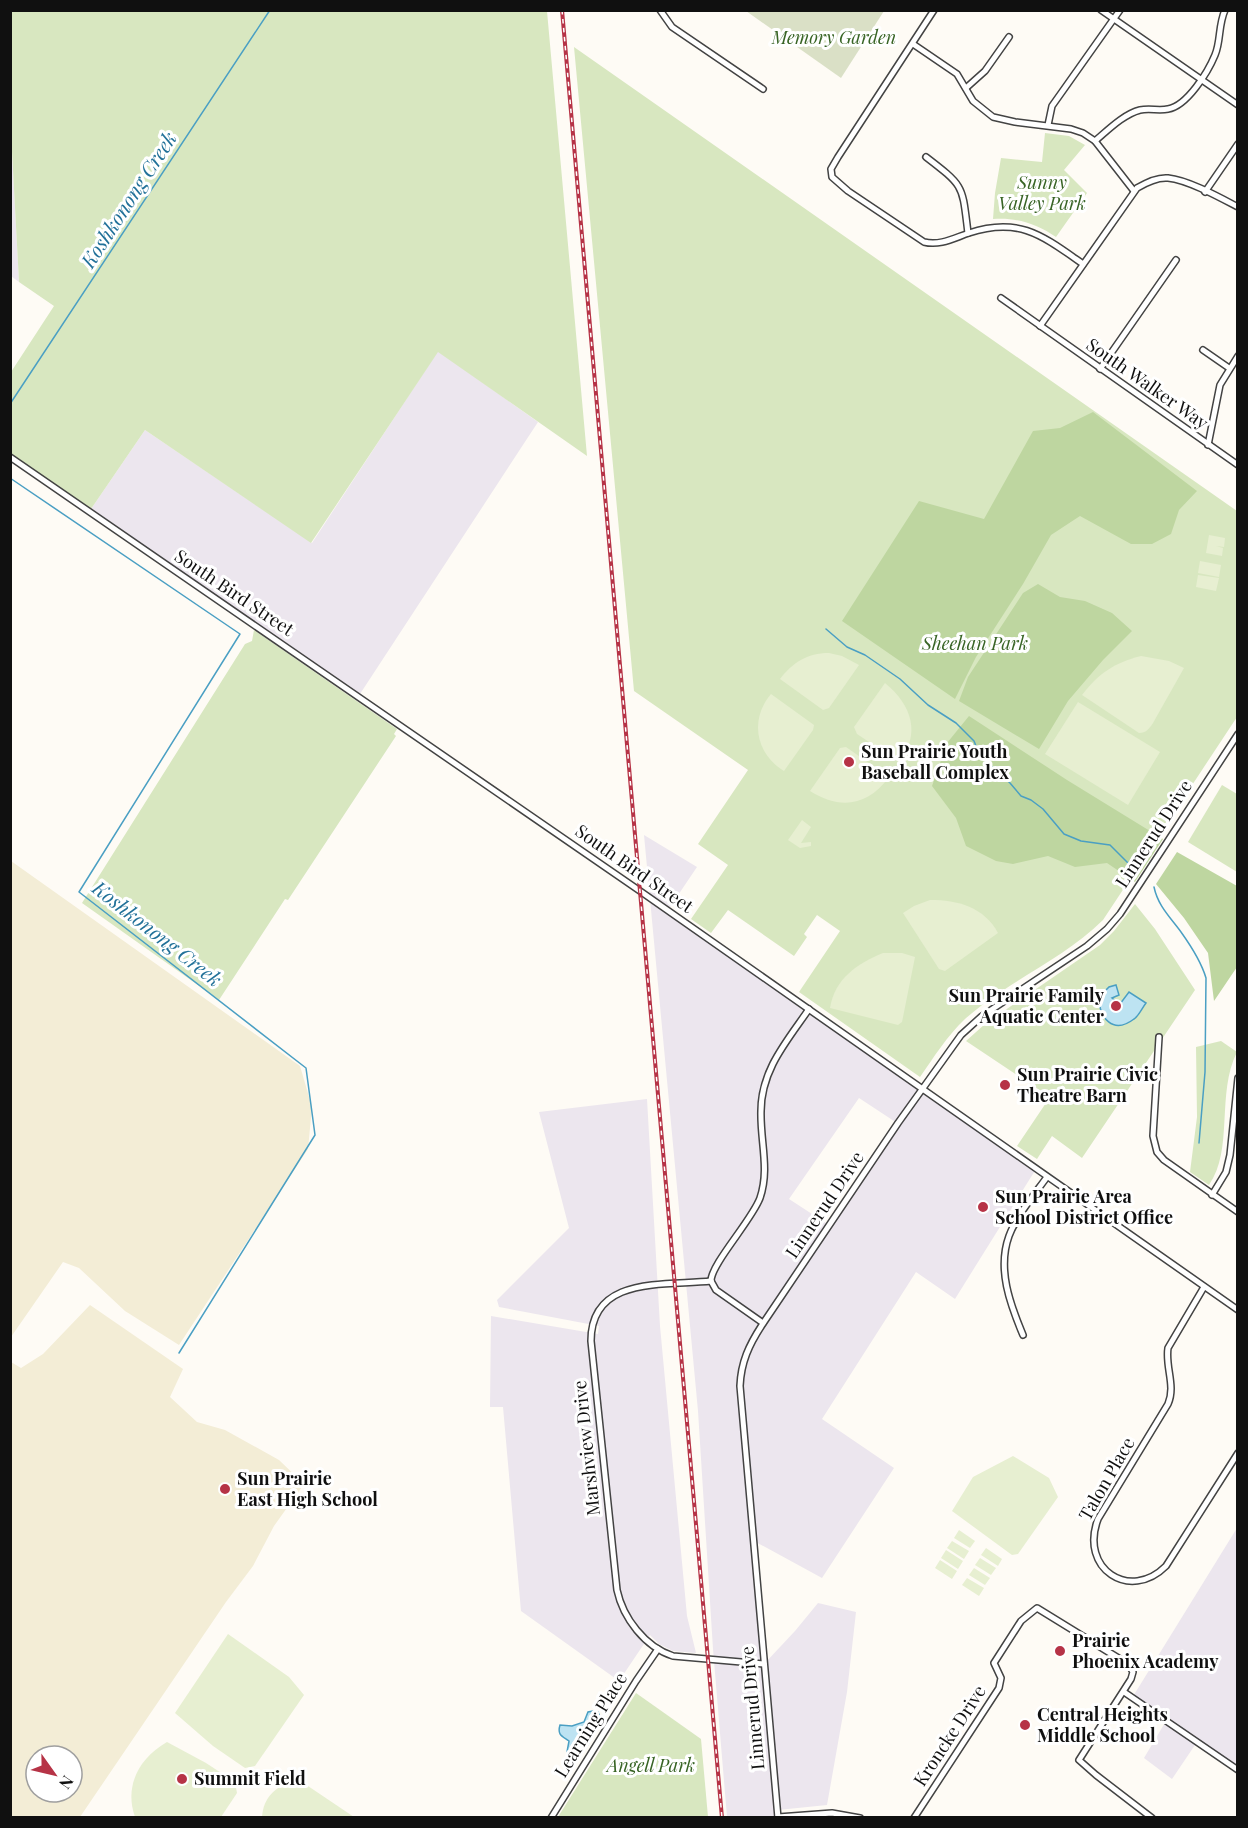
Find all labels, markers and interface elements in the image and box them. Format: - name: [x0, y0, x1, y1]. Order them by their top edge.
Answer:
- park label: Memory Garden: [771, 25, 896, 49]
- water label: Koshkonong Creek: [73, 126, 182, 273]
- park label: Sunny Valley Park: [998, 170, 1086, 215]
- street label: South Walker Way: [1082, 332, 1213, 434]
- street label: South Bird Street: [170, 543, 299, 641]
- park label: Sheehan Park: [921, 631, 1028, 655]
- place label: Sun Prairie Youth Baseball Complex: [861, 739, 1009, 784]
- marker: Sun Prairie Youth Baseball Complex: [842, 755, 856, 769]
- street label: Linnerud Drive: [1109, 775, 1197, 892]
- street label: South Bird Street: [571, 819, 699, 918]
- water label: Koshkonong Creek: [87, 873, 228, 992]
- place label: Sun Prairie Family Aquatic Center: [948, 983, 1105, 1028]
- marker: Sun Prairie Family Aquatic Center: [1109, 999, 1123, 1013]
- place label: Sun Prairie Civic Theatre Barn: [1017, 1062, 1158, 1107]
- marker: Sun Prairie Civic Theatre Barn: [998, 1078, 1012, 1092]
- street label: Linnerud Drive: [780, 1146, 869, 1263]
- place label: Sun Prairie Area School District Office: [995, 1184, 1173, 1229]
- marker: Sun Prairie Area School District Office: [976, 1200, 990, 1214]
- street label: Marshview Drive: [567, 1379, 605, 1517]
- street label: Talon Place: [1073, 1433, 1140, 1524]
- place label: Sun Prairie East High School: [237, 1466, 378, 1511]
- marker: Sun Prairie East High School: [218, 1482, 232, 1496]
- place label: Prairie Phoenix Academy: [1072, 1628, 1219, 1673]
- marker: Prairie Phoenix Academy: [1053, 1644, 1067, 1658]
- street label: Linnerud Drive: [735, 1645, 769, 1771]
- street label: Learning Place: [548, 1667, 632, 1782]
- street label: Kroncke Drive: [908, 1680, 991, 1791]
- place label: Central Heights Middle School: [1037, 1702, 1168, 1747]
- marker: Central Heights Middle School: [1018, 1718, 1032, 1732]
- north arrow: [24, 1744, 84, 1804]
- park label: Angell Park: [605, 1753, 695, 1777]
- place label: Summit Field: [194, 1766, 306, 1790]
- text: N: [55, 1772, 79, 1794]
- marker: Summit Field: [175, 1772, 189, 1786]

